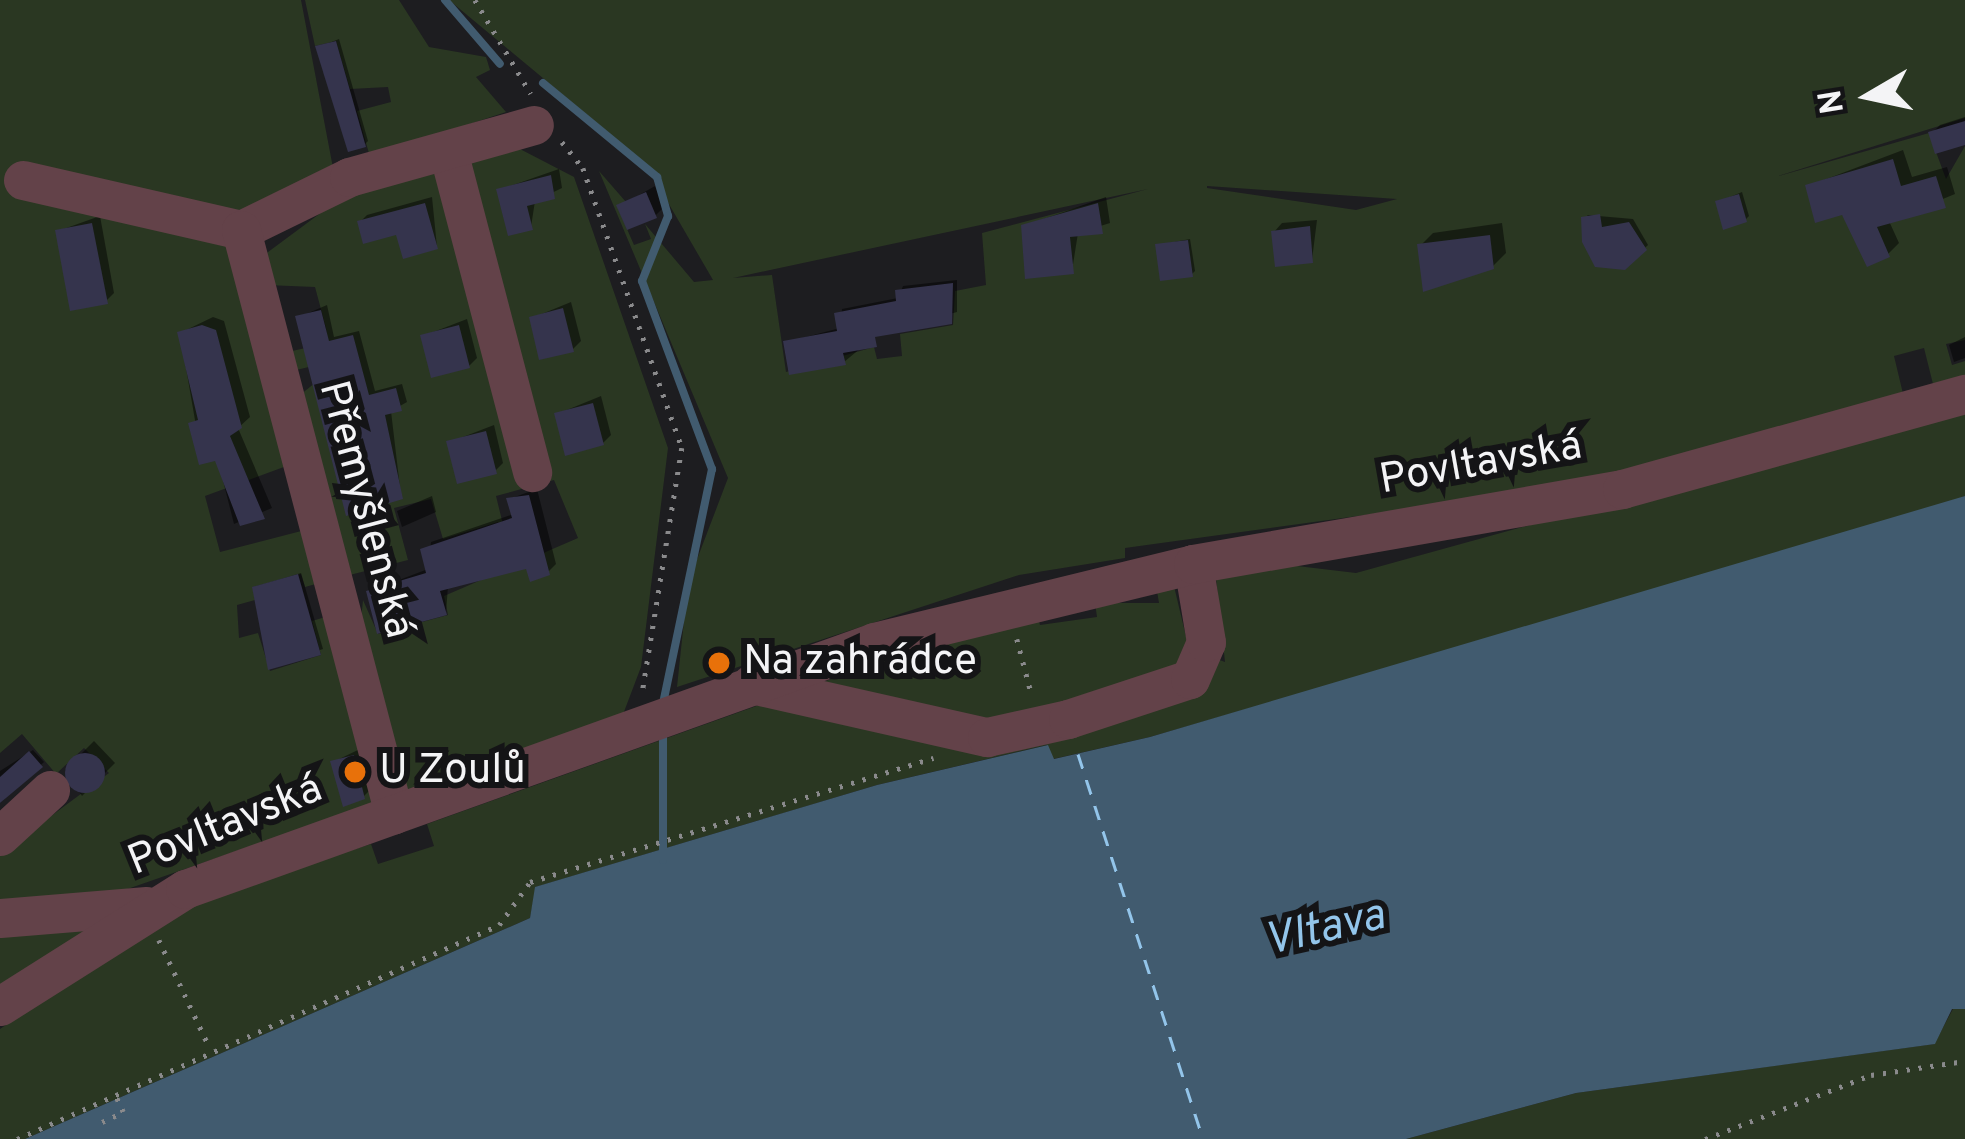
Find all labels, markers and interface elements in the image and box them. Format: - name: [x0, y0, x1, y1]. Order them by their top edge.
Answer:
- north arrow: [1809, 36, 1929, 156]
- text: N: [1811, 87, 1856, 117]
- street label: Přemyšlenská: [306, 376, 422, 644]
- street label: Povltavská: [1376, 422, 1586, 508]
- place label: Na zahrádce: [743, 638, 977, 688]
- marker: Na zahrádce: [706, 650, 732, 676]
- place label: U Zoulů: [379, 747, 526, 797]
- marker: U Zoulů: [342, 759, 368, 785]
- street label: Povltavská: [122, 765, 330, 889]
- water label: Vltava: [1259, 890, 1391, 970]

